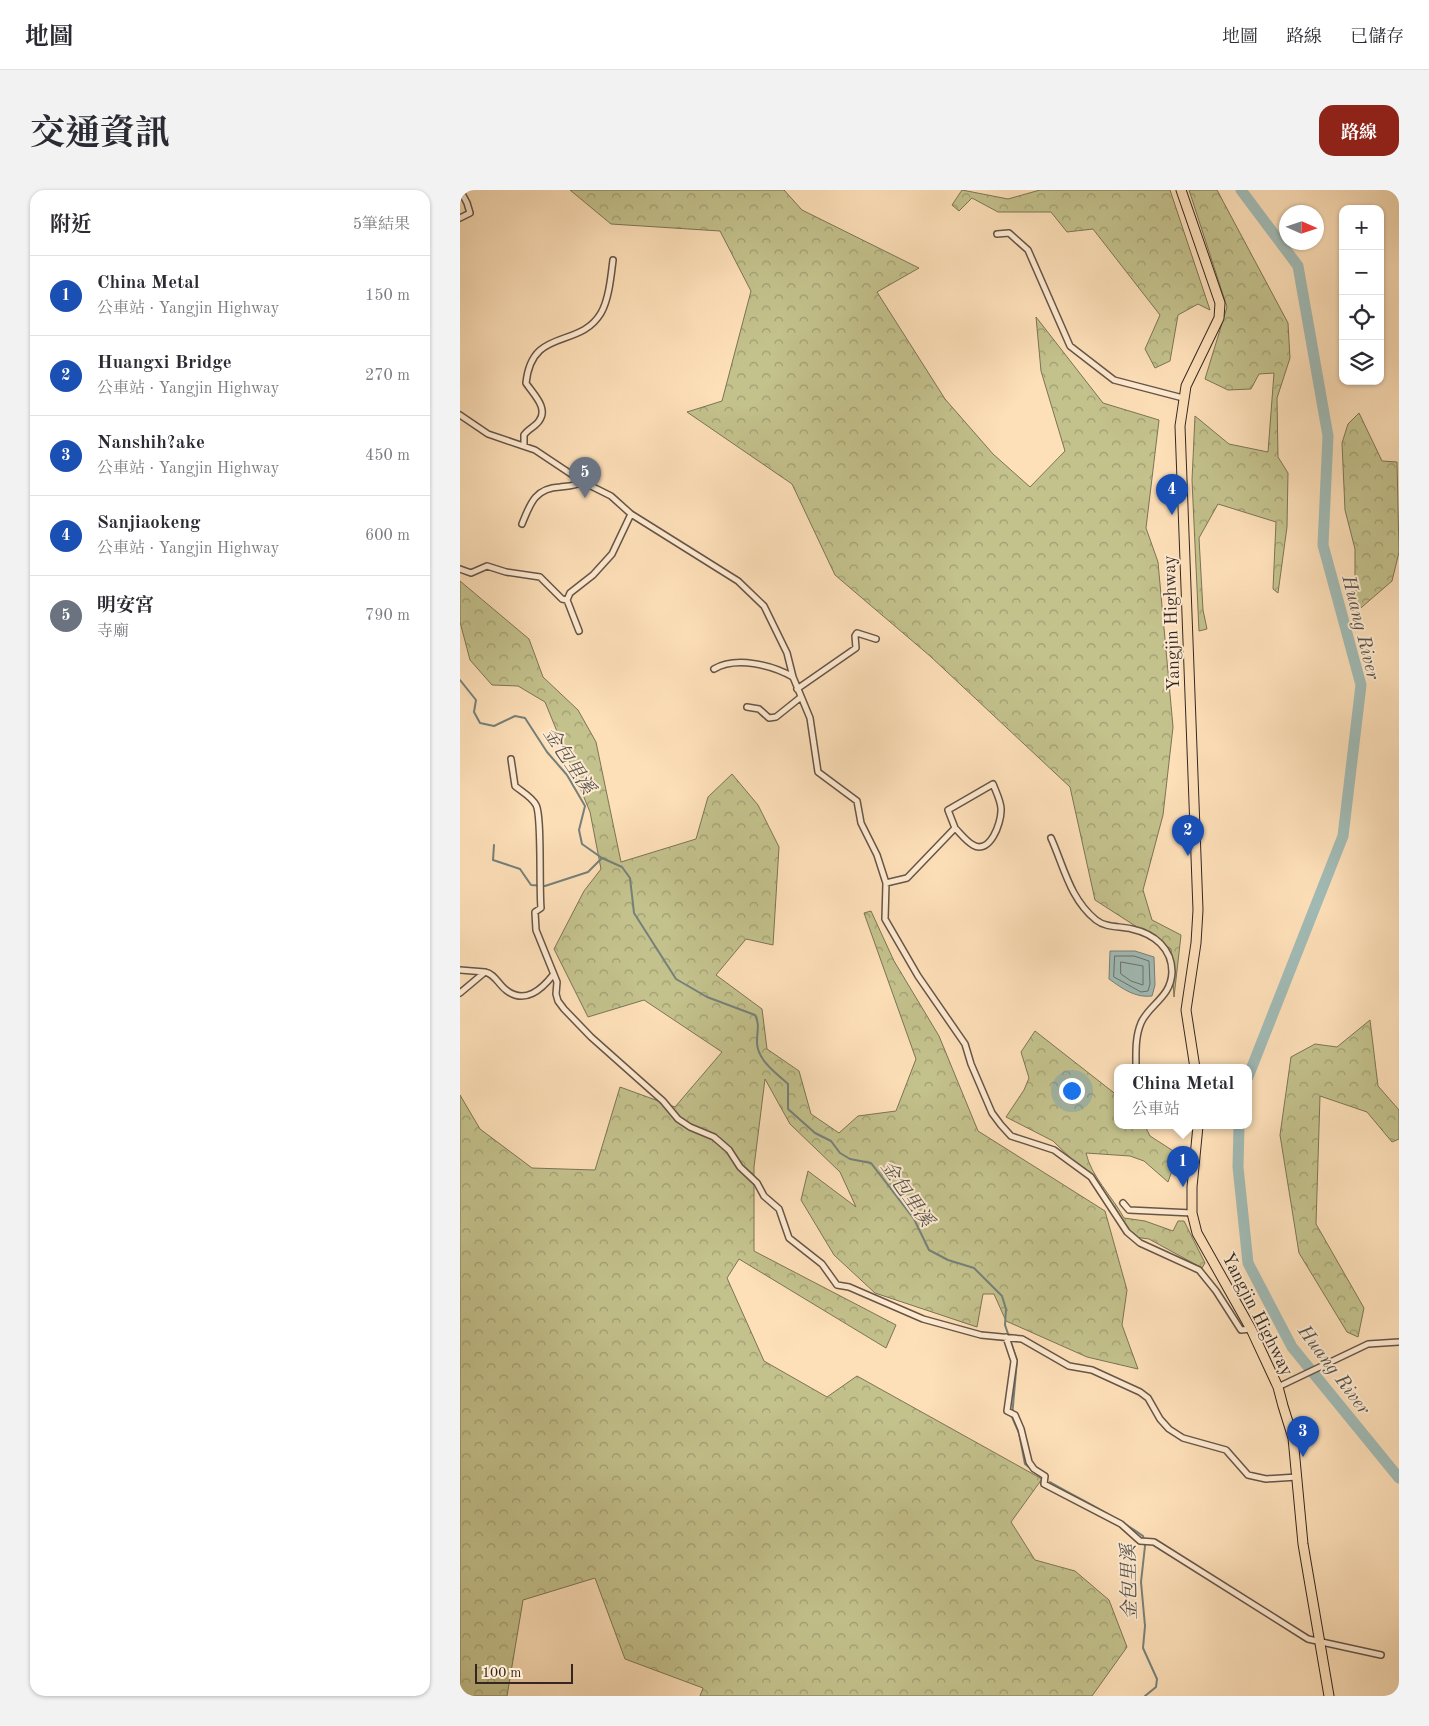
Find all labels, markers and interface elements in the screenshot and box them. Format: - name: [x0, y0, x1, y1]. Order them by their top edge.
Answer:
- text: 地圖: [25, 26, 73, 50]
- text: 地圖: [1222, 28, 1258, 46]
- text: 路線: [1286, 28, 1322, 46]
- text: 已儲存: [1350, 28, 1404, 46]
- button: 路線: [1319, 105, 1399, 156]
- text: 交通資訊: [30, 117, 170, 152]
- north arrow: [1279, 205, 1324, 250]
- map controls: [1339, 205, 1384, 385]
- button: +: [1339, 205, 1384, 250]
- text: 附近: [50, 215, 92, 236]
- text: 5筆結果: [353, 217, 410, 233]
- button: −: [1339, 250, 1384, 295]
- text: China Metal: [97, 274, 200, 293]
- text: 1: [61, 288, 71, 304]
- text: 150 m: [365, 288, 410, 304]
- button: locate: [1339, 295, 1384, 340]
- text: 公車站 · Yangjin Highway: [97, 301, 279, 317]
- button: layers: [1339, 340, 1384, 385]
- text: Huangxi Bridge: [97, 354, 232, 373]
- text: 2: [61, 368, 71, 384]
- text: 270 m: [365, 368, 410, 384]
- text: 公車站 · Yangjin Highway: [97, 381, 279, 397]
- text: Nanshih?ake: [97, 434, 205, 453]
- text: 3: [61, 448, 71, 464]
- text: 450 m: [365, 448, 410, 464]
- pin: 5: [569, 457, 601, 498]
- text: 公車站 · Yangjin Highway: [97, 461, 279, 477]
- pin: 4: [1156, 474, 1188, 515]
- text: Sanjiaokeng: [97, 514, 201, 533]
- text: 4: [61, 528, 71, 544]
- text: 600 m: [365, 528, 410, 544]
- text: 公車站 · Yangjin Highway: [97, 541, 279, 557]
- street label: Yangjin Highway: [1161, 554, 1183, 691]
- water label: Huang River: [1337, 573, 1382, 682]
- text: 明安宮: [97, 597, 154, 616]
- text: 5: [61, 608, 71, 624]
- text: 790 m: [365, 608, 410, 624]
- text: 寺廟: [97, 624, 129, 640]
- water label: 金包里溪: [539, 723, 601, 800]
- pin: 2: [1172, 815, 1204, 856]
- popup: [1114, 1064, 1252, 1129]
- text: China Metal: [1132, 1075, 1234, 1094]
- your location: [1059, 1078, 1085, 1104]
- text: 公車站: [1132, 1102, 1180, 1118]
- pin: 1: [1167, 1146, 1199, 1187]
- water label: 金包里溪: [876, 1156, 939, 1233]
- street label: Yangjin Highway: [1218, 1250, 1296, 1379]
- water label: Huang River: [1293, 1321, 1373, 1419]
- pin: 3: [1287, 1416, 1319, 1457]
- water label: 金包里溪: [1117, 1542, 1141, 1620]
- scale bar: [475, 1661, 572, 1684]
- text: 100 m: [482, 1666, 521, 1680]

